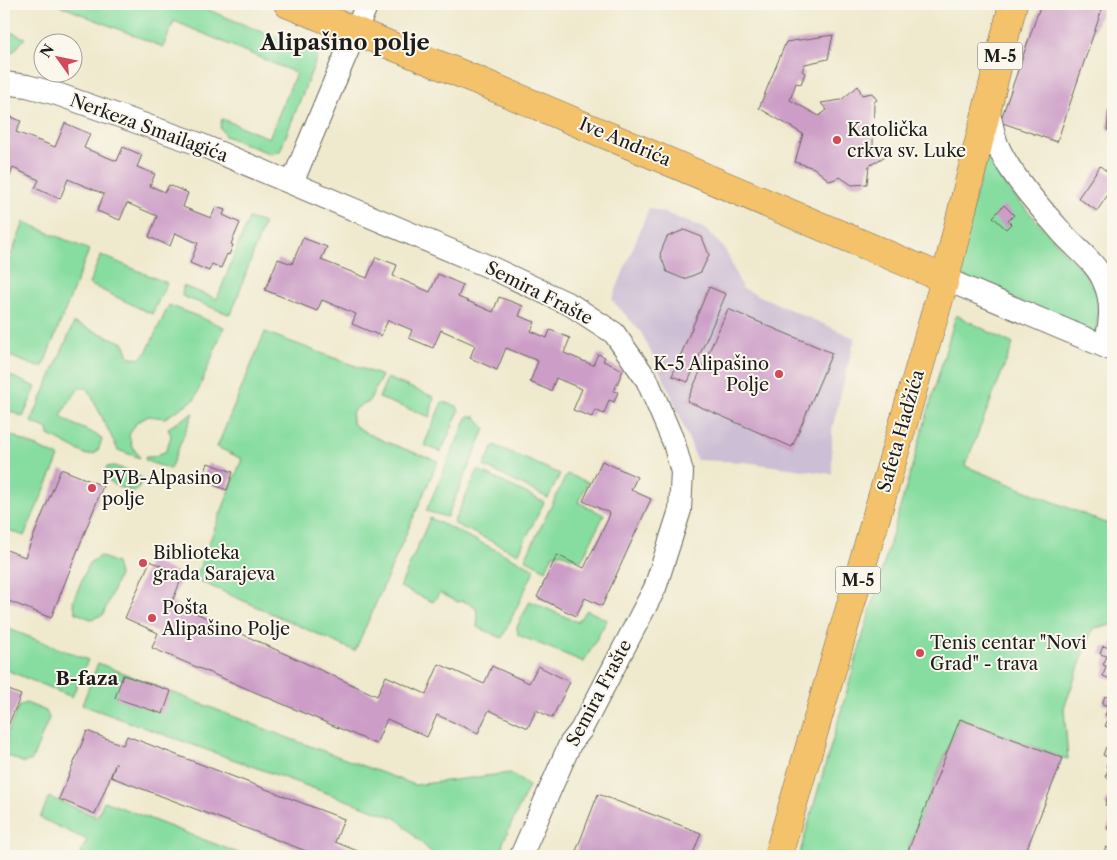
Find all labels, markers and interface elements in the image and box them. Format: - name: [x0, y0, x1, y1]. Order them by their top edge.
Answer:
- district label: Alipašino polje: [259, 29, 430, 56]
- north arrow: [32, 32, 82, 82]
- text: N: [36, 41, 58, 61]
- road number: M-5: [978, 42, 1022, 70]
- street label: Nerkeza Smailagića: [67, 89, 232, 167]
- street label: Ive Andrića: [576, 113, 675, 171]
- place label: Katolička crkva sv. Luke: [847, 119, 966, 162]
- marker: Katolička crkva sv. Luke: [831, 134, 843, 146]
- street label: Semira Frašte: [482, 257, 596, 329]
- place label: K-5 Alipašino Polje: [653, 353, 769, 396]
- street label: Safeta Hadžića: [873, 367, 929, 495]
- marker: K-5 Alipašino Polje: [773, 368, 785, 380]
- place label: PVB-Alpasino polje: [102, 467, 222, 510]
- marker: PVB-Alpasino polje: [86, 482, 98, 494]
- place label: Biblioteka grada Sarajeva: [153, 542, 276, 585]
- marker: Biblioteka grada Sarajeva: [137, 557, 149, 569]
- road number: M-5: [836, 566, 880, 594]
- place label: Pošta Alipašino Polje: [161, 597, 290, 640]
- marker: Pošta Alipašino Polje: [146, 612, 158, 624]
- place label: Tenis centar "Novi Grad" - trava: [930, 632, 1087, 675]
- street label: Semira Frašte: [562, 636, 636, 750]
- marker: Tenis centar "Novi Grad" - trava: [914, 647, 926, 659]
- district label: B-faza: [55, 667, 120, 690]

